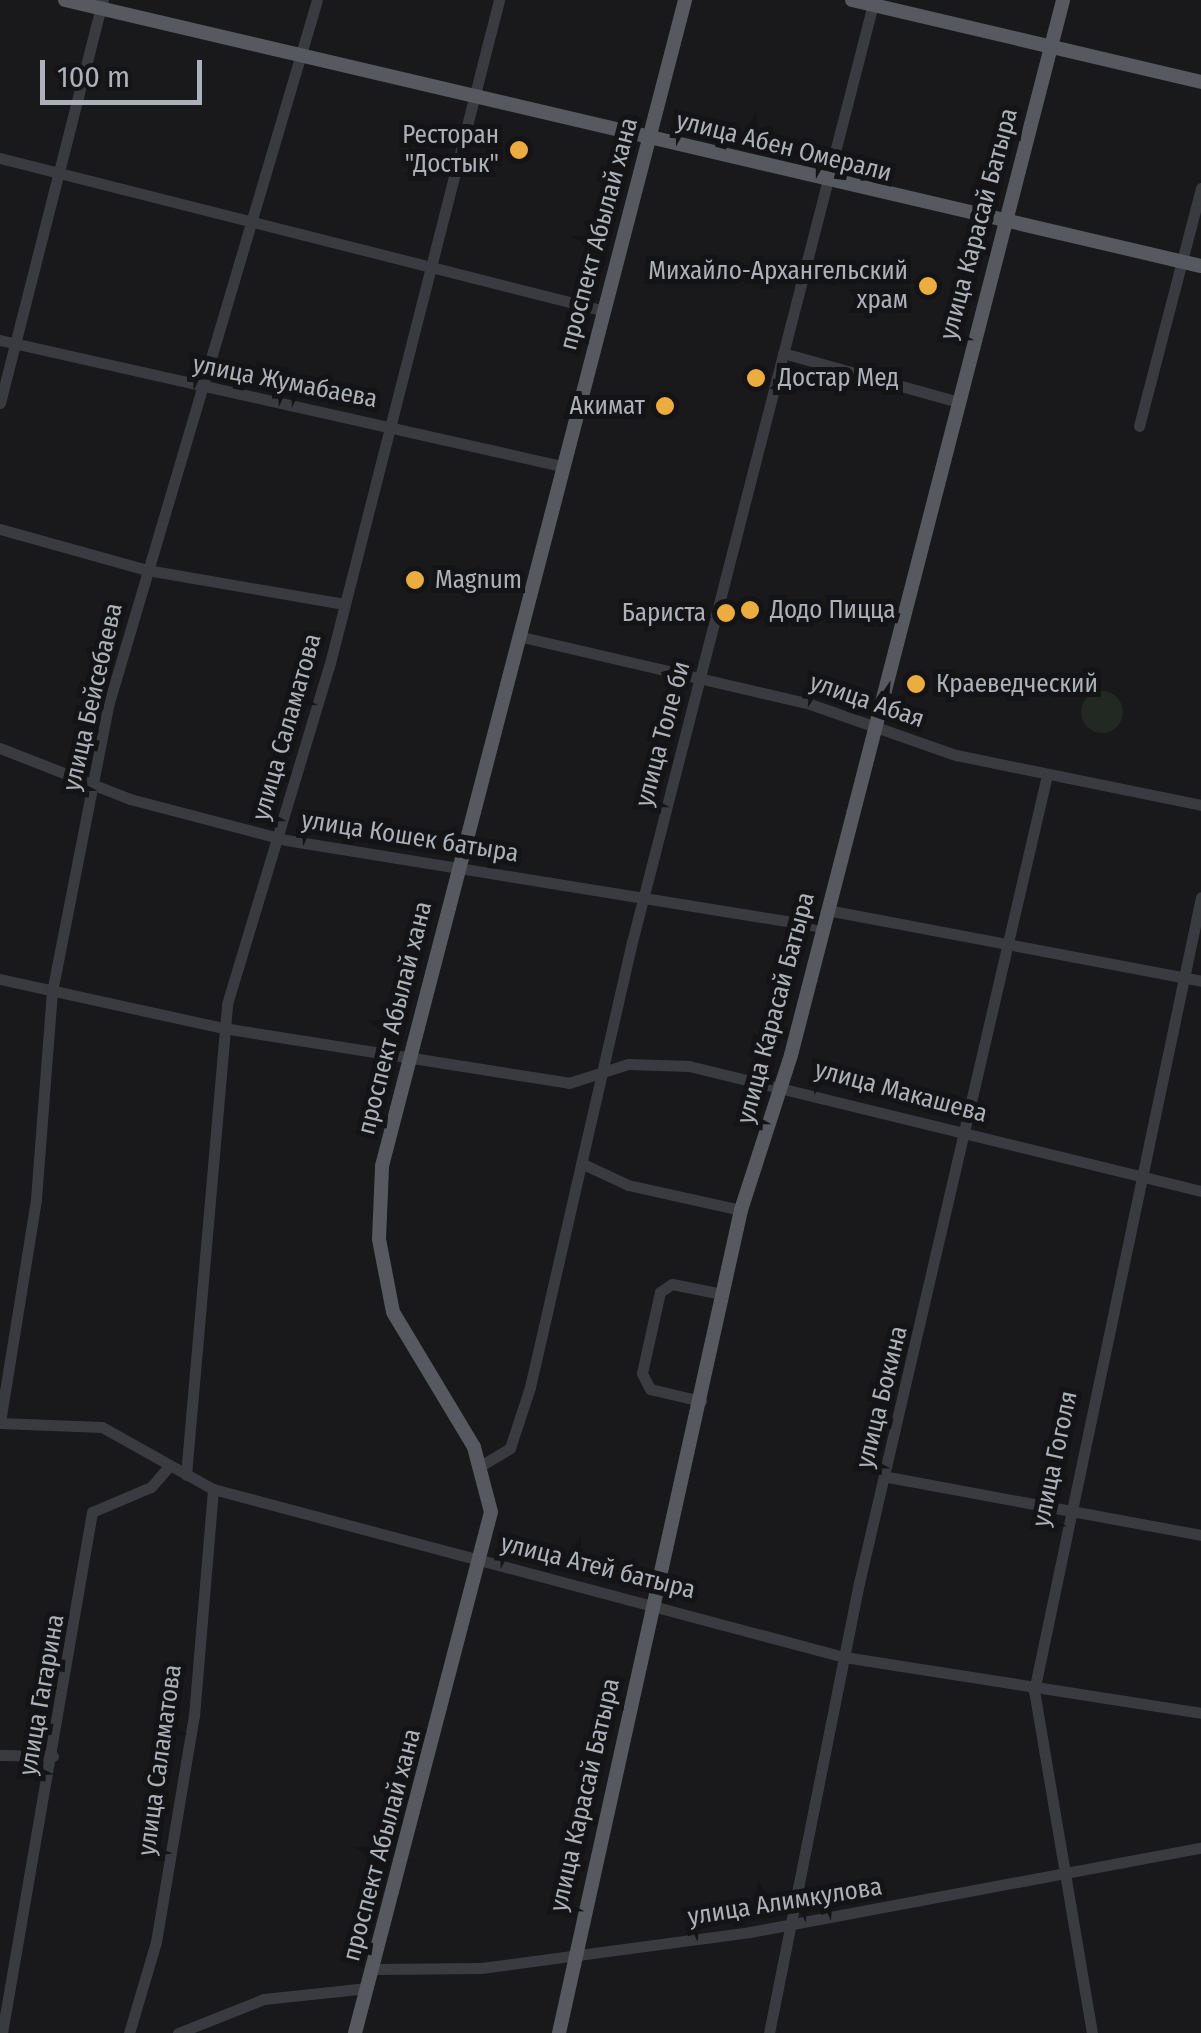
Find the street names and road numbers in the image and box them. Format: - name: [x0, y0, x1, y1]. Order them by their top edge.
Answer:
- street label: улица Карасай Батыра: [934, 105, 1024, 343]
- street label: улица Абен Омерали: [673, 106, 895, 188]
- street label: проспект Абылай хана: [554, 115, 644, 353]
- street label: улица Жумабаева: [190, 349, 380, 415]
- street label: улица Бейсебаева: [57, 600, 129, 794]
- street label: улица Саламатова: [246, 630, 328, 824]
- street label: улица Толе би: [629, 658, 697, 810]
- street label: улица Абая: [806, 667, 928, 735]
- street label: улица Кошек батыра: [299, 805, 521, 869]
- street label: улица Карасай Батыра: [731, 889, 821, 1127]
- street label: проспект Абылай хана: [351, 898, 439, 1138]
- street label: улица Макашева: [812, 1055, 990, 1129]
- street label: улица Бокина: [850, 1323, 914, 1471]
- street label: улица Гоголя: [1026, 1388, 1084, 1530]
- street label: улица Атей батыра: [498, 1528, 698, 1606]
- street label: улица Гагарина: [13, 1612, 71, 1778]
- street label: улица Саламатова: [132, 1663, 188, 1857]
- street label: улица Карасай Батыра: [544, 1676, 626, 1914]
- street label: проспект Абылай хана: [337, 1726, 427, 1964]
- street label: улица Алимкулова: [686, 1872, 884, 1932]

